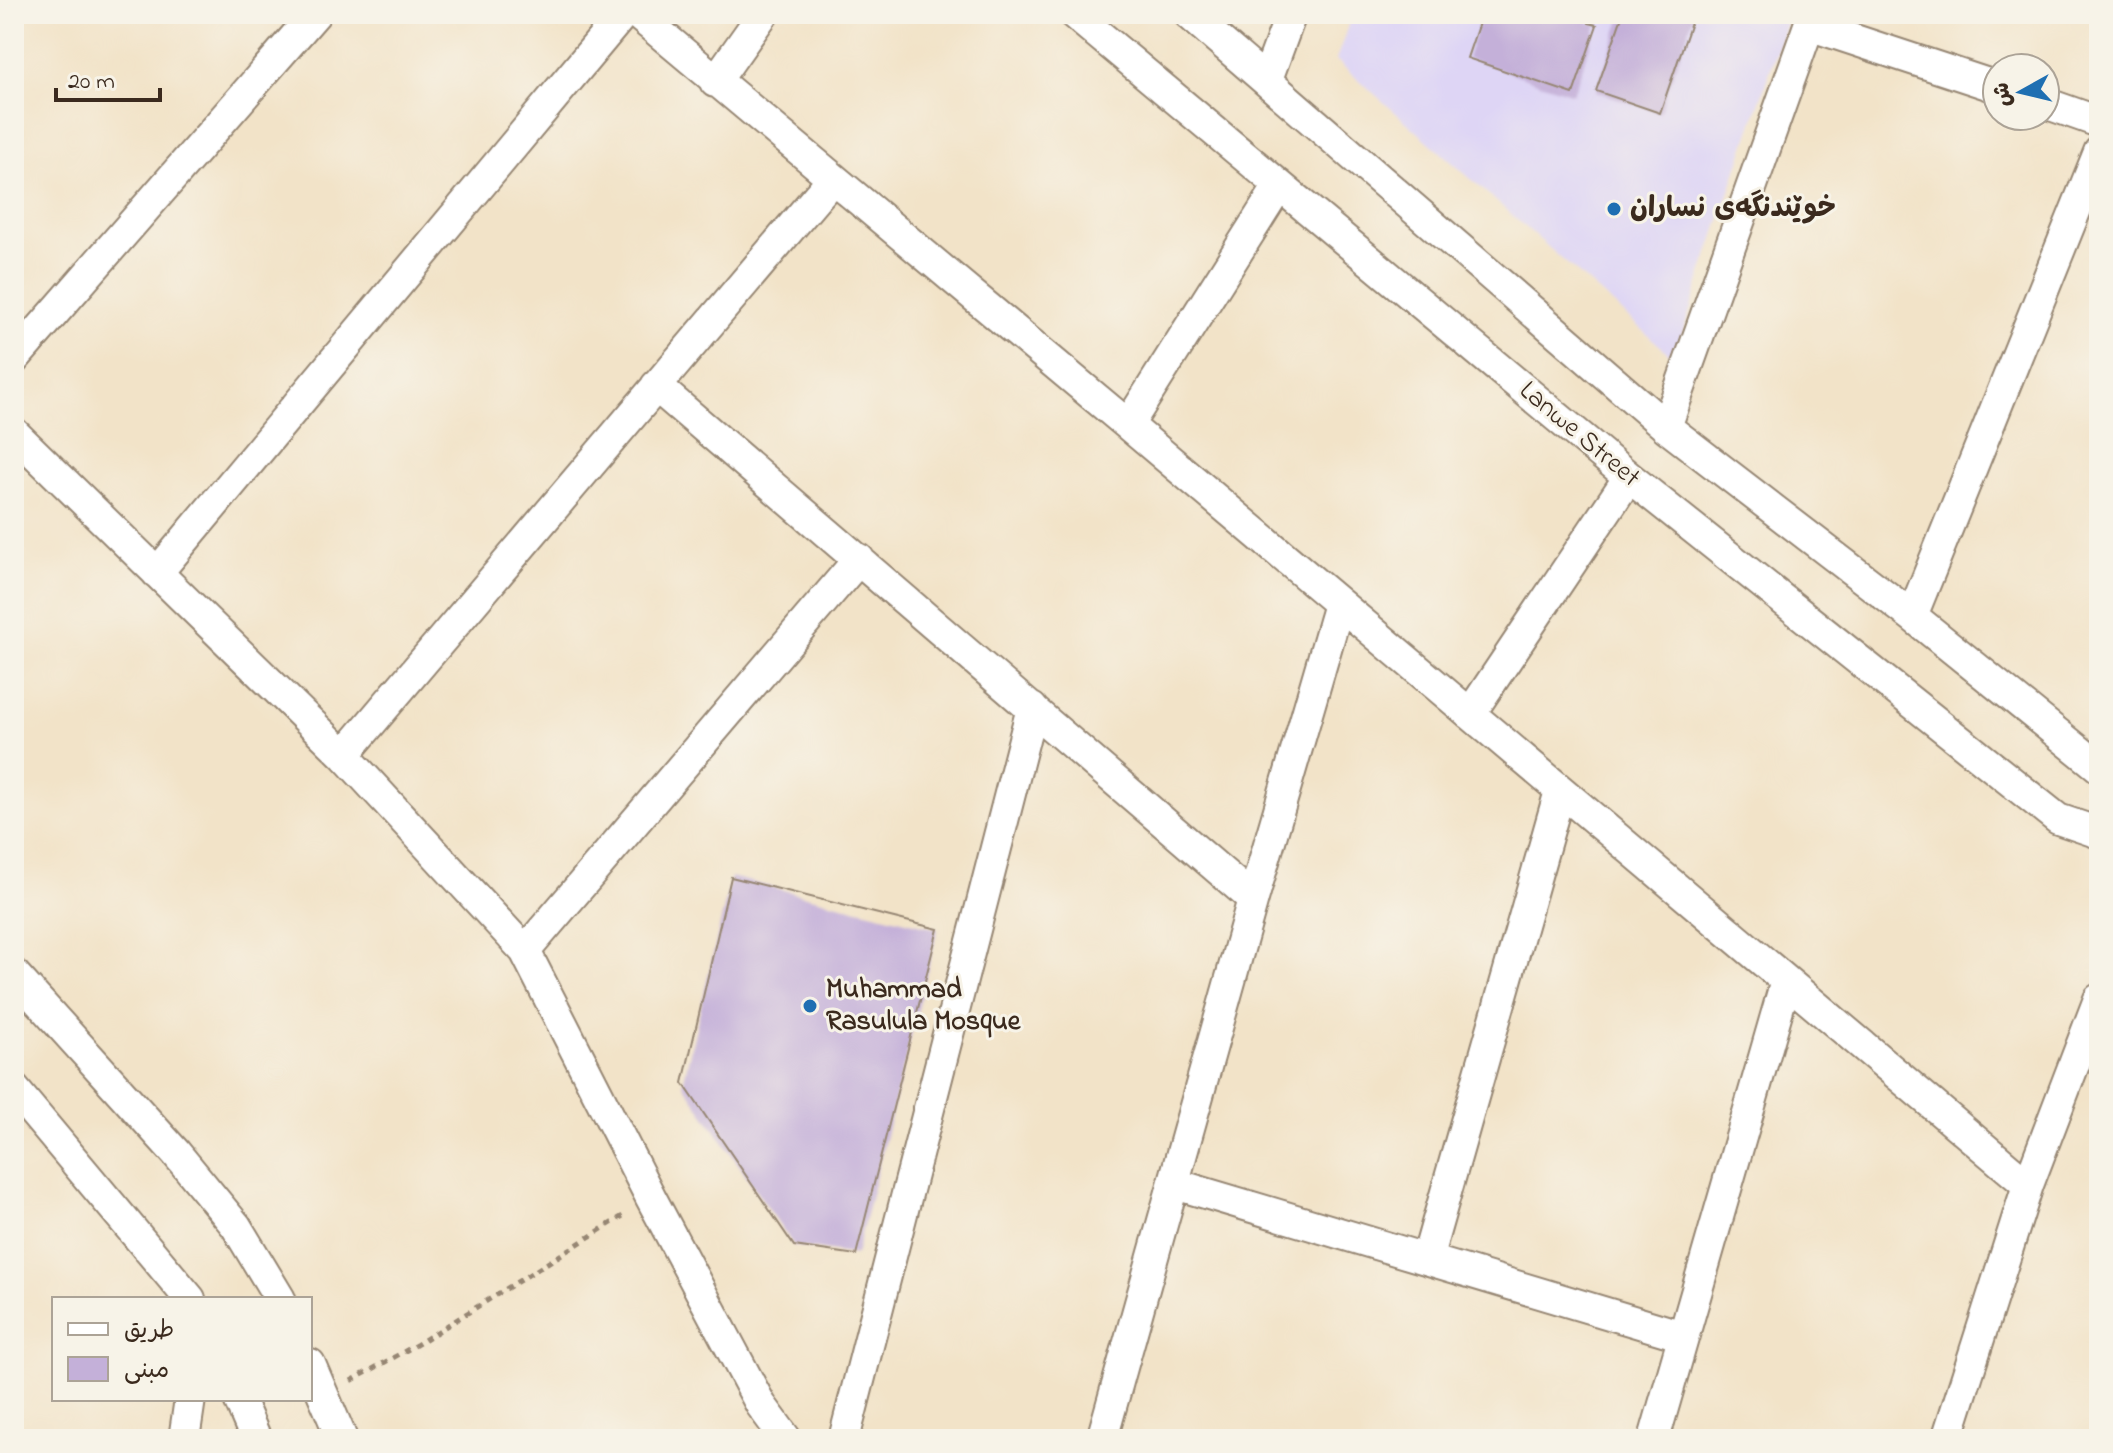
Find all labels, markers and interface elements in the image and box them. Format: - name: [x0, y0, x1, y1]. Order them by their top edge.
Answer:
- scale bar: [56, 52, 160, 102]
- north arrow: [1981, 52, 2061, 132]
- text: 20 m: [68, 65, 115, 100]
- text: ش: [1987, 80, 2022, 109]
- place label: خوێندنگەی نساران: [1630, 189, 1836, 230]
- marker: خوێندنگەی نساران: [1605, 200, 1623, 218]
- street label: Lanwe Street: [1509, 372, 1649, 498]
- place label: Muhammad Rasulula Mosque: [826, 970, 1022, 1043]
- marker: Muhammad Rasulula Mosque: [801, 997, 819, 1015]
- legend: [52, 1297, 312, 1401]
- text: طريق: [124, 1314, 174, 1349]
- text: مبنى: [124, 1354, 169, 1389]

